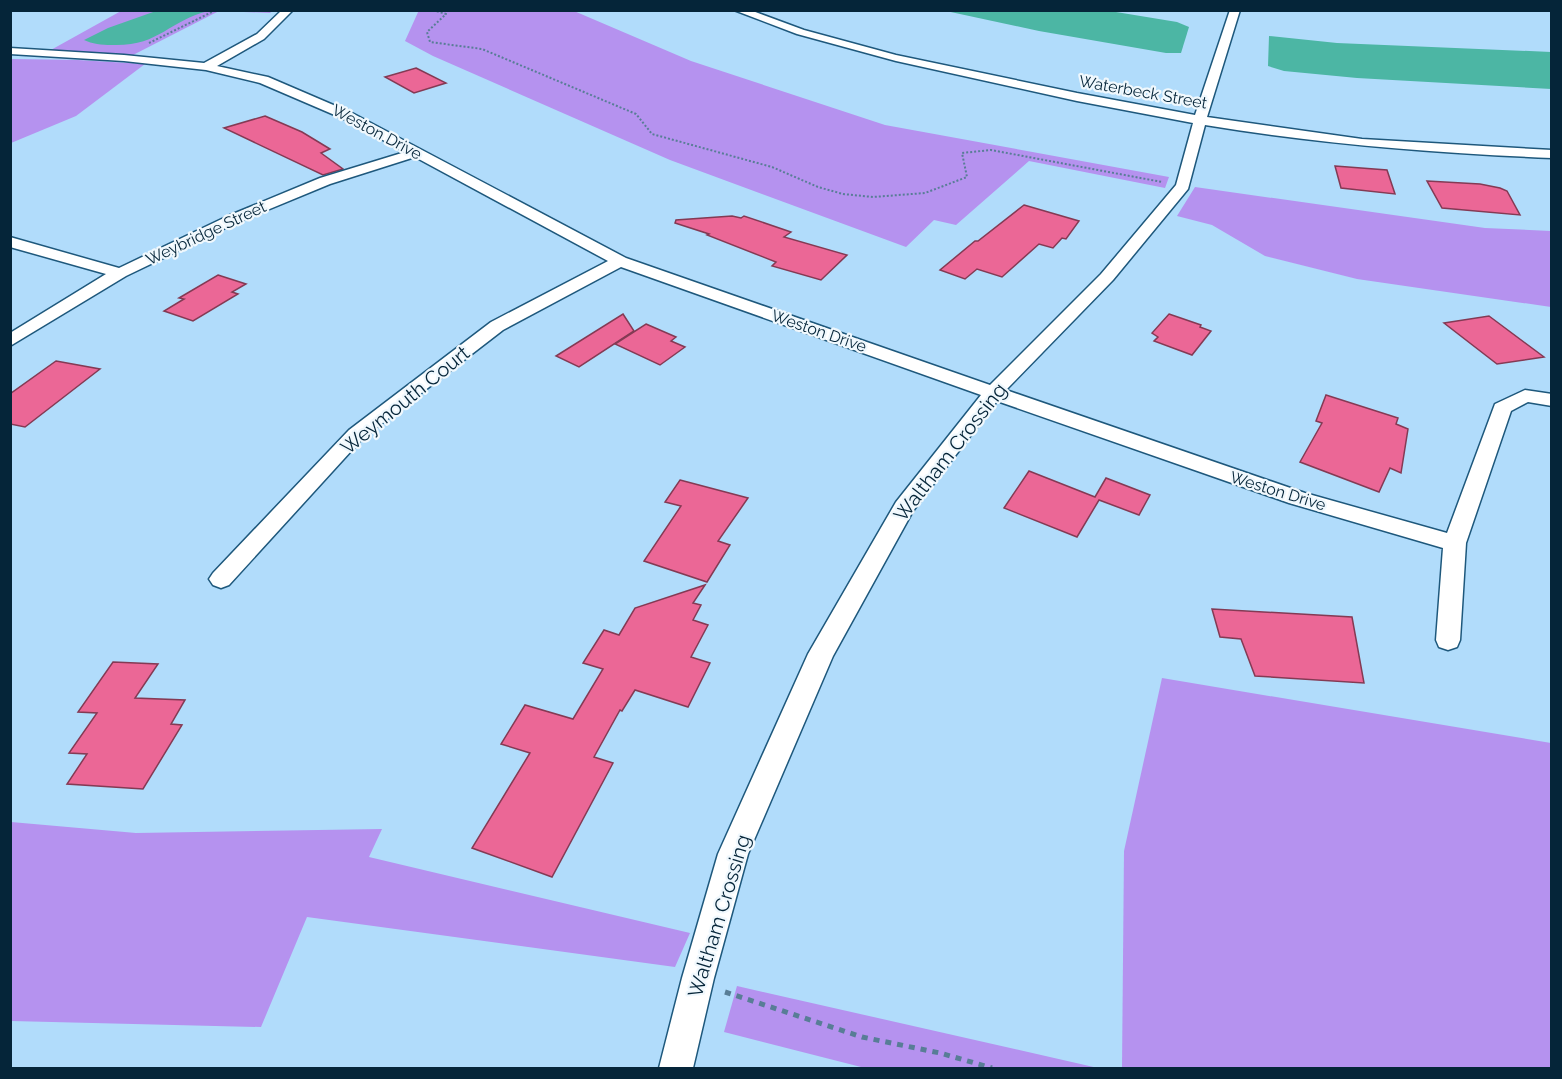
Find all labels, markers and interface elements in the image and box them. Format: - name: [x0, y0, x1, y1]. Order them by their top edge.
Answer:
- street label: Waterbeck Street: [1077, 71, 1209, 113]
- street label: Weston Drive: [329, 100, 425, 164]
- street label: Weybridge Street: [143, 197, 270, 269]
- street label: Weston Drive: [769, 306, 869, 356]
- street label: Weymouth Court: [336, 341, 474, 459]
- street label: Waltham Crossing: [889, 378, 1011, 526]
- street label: Weston Drive: [1228, 467, 1328, 515]
- street label: Waltham Crossing: [683, 832, 755, 1000]

